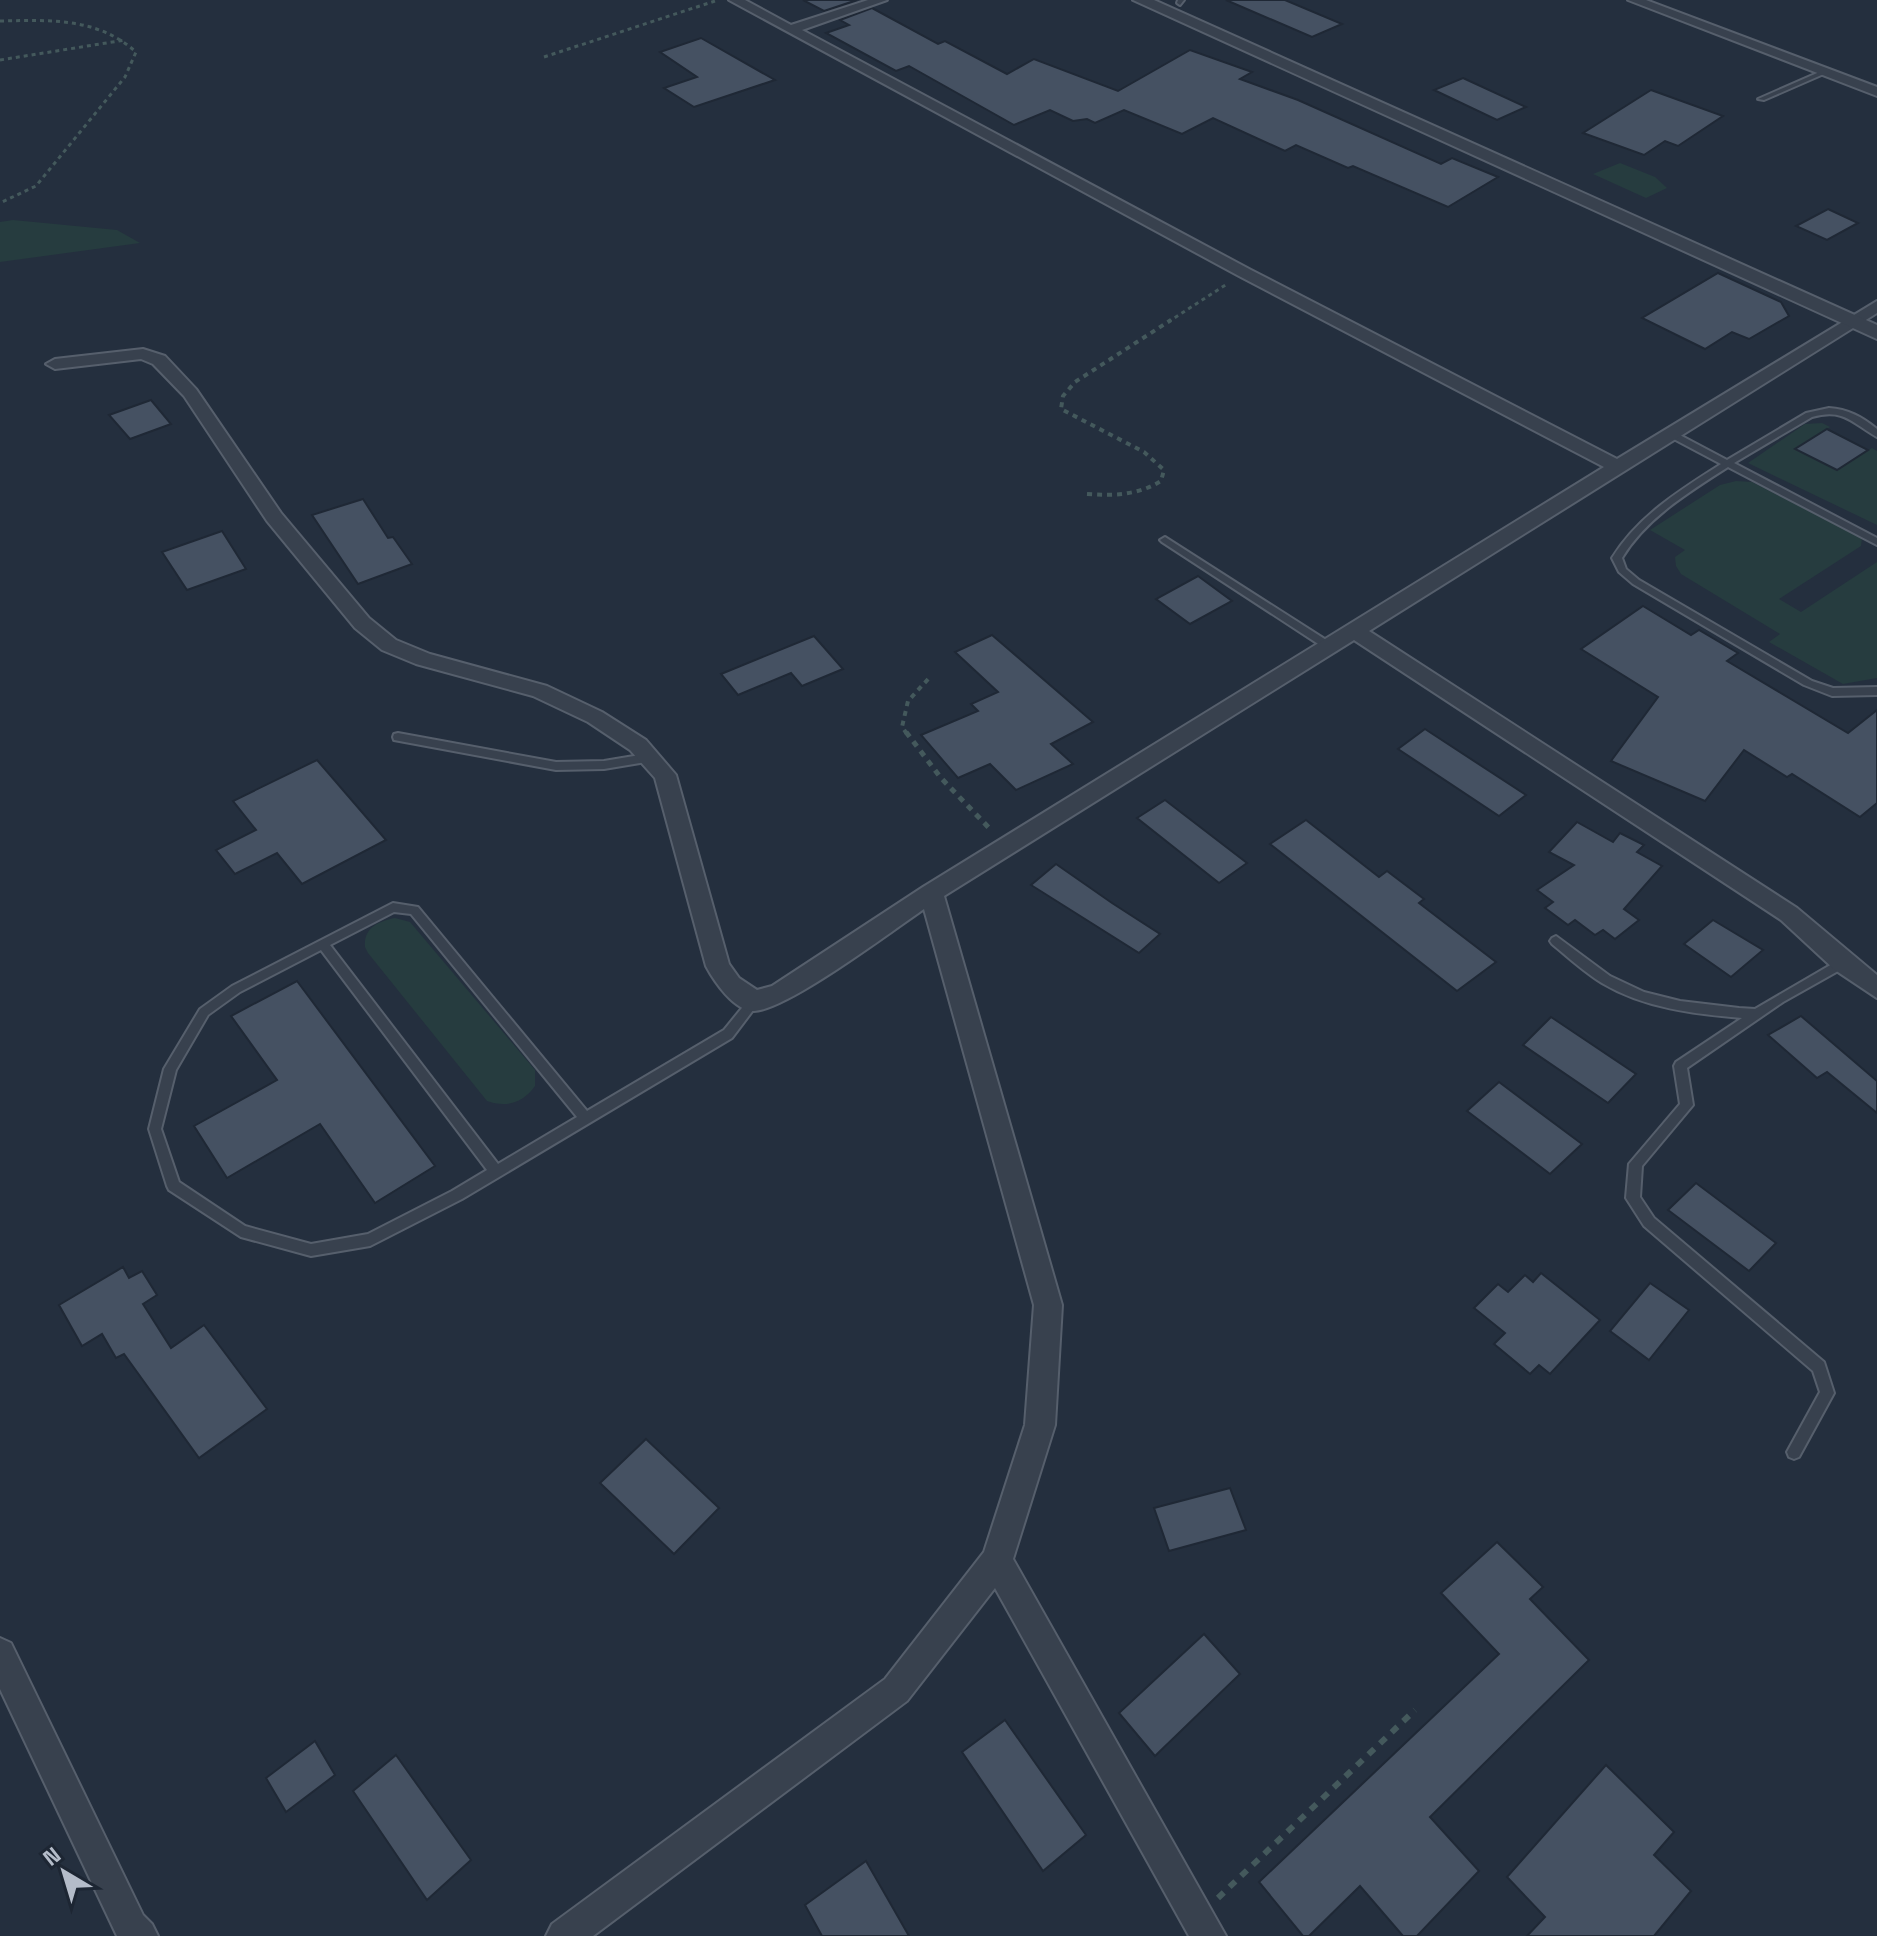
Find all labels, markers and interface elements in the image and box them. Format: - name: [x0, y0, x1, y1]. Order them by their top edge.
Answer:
- north arrow: [24, 1832, 104, 1912]
- text: N: [37, 1841, 66, 1872]

